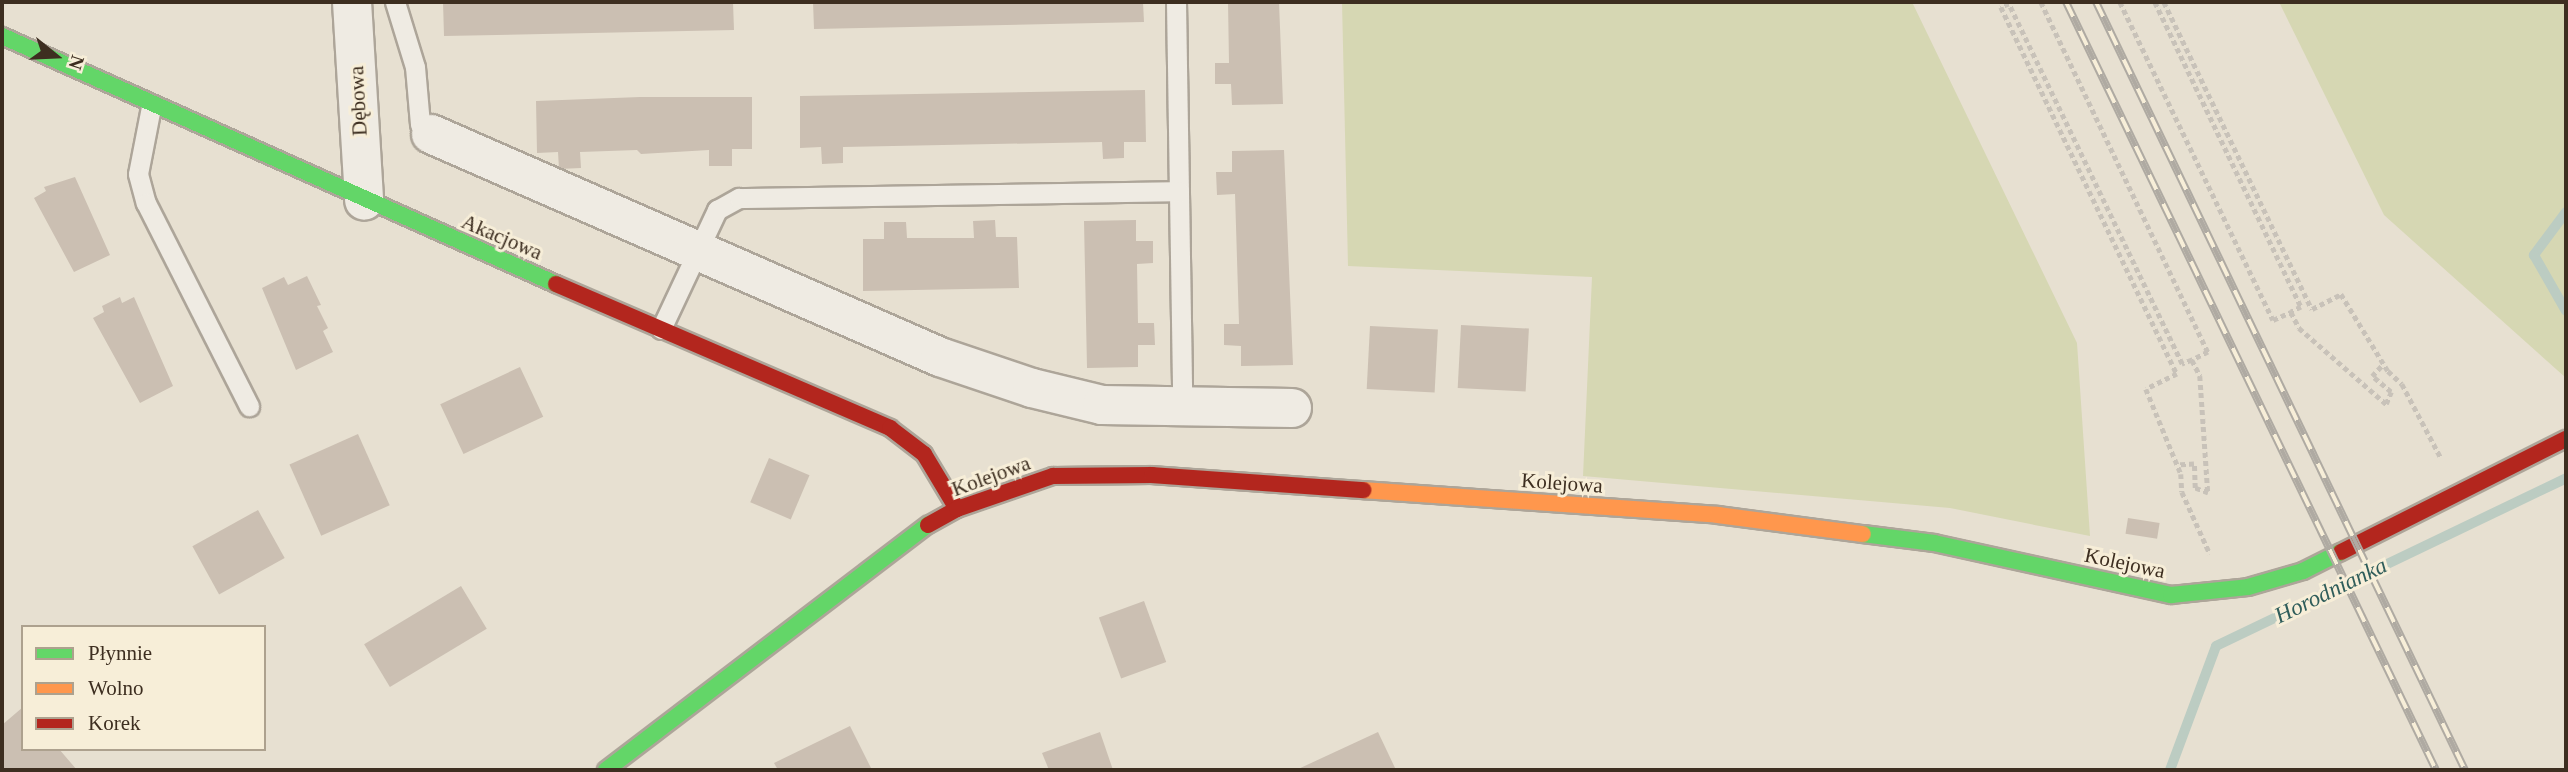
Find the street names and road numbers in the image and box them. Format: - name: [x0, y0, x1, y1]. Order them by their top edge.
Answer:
- street label: Dębowa: [344, 65, 372, 137]
- street label: Akacjowa: [458, 209, 546, 265]
- street label: Kolejowa: [948, 450, 1034, 502]
- street label: Kolejowa: [1520, 468, 1604, 498]
- street label: Kolejowa: [2082, 542, 2168, 584]

